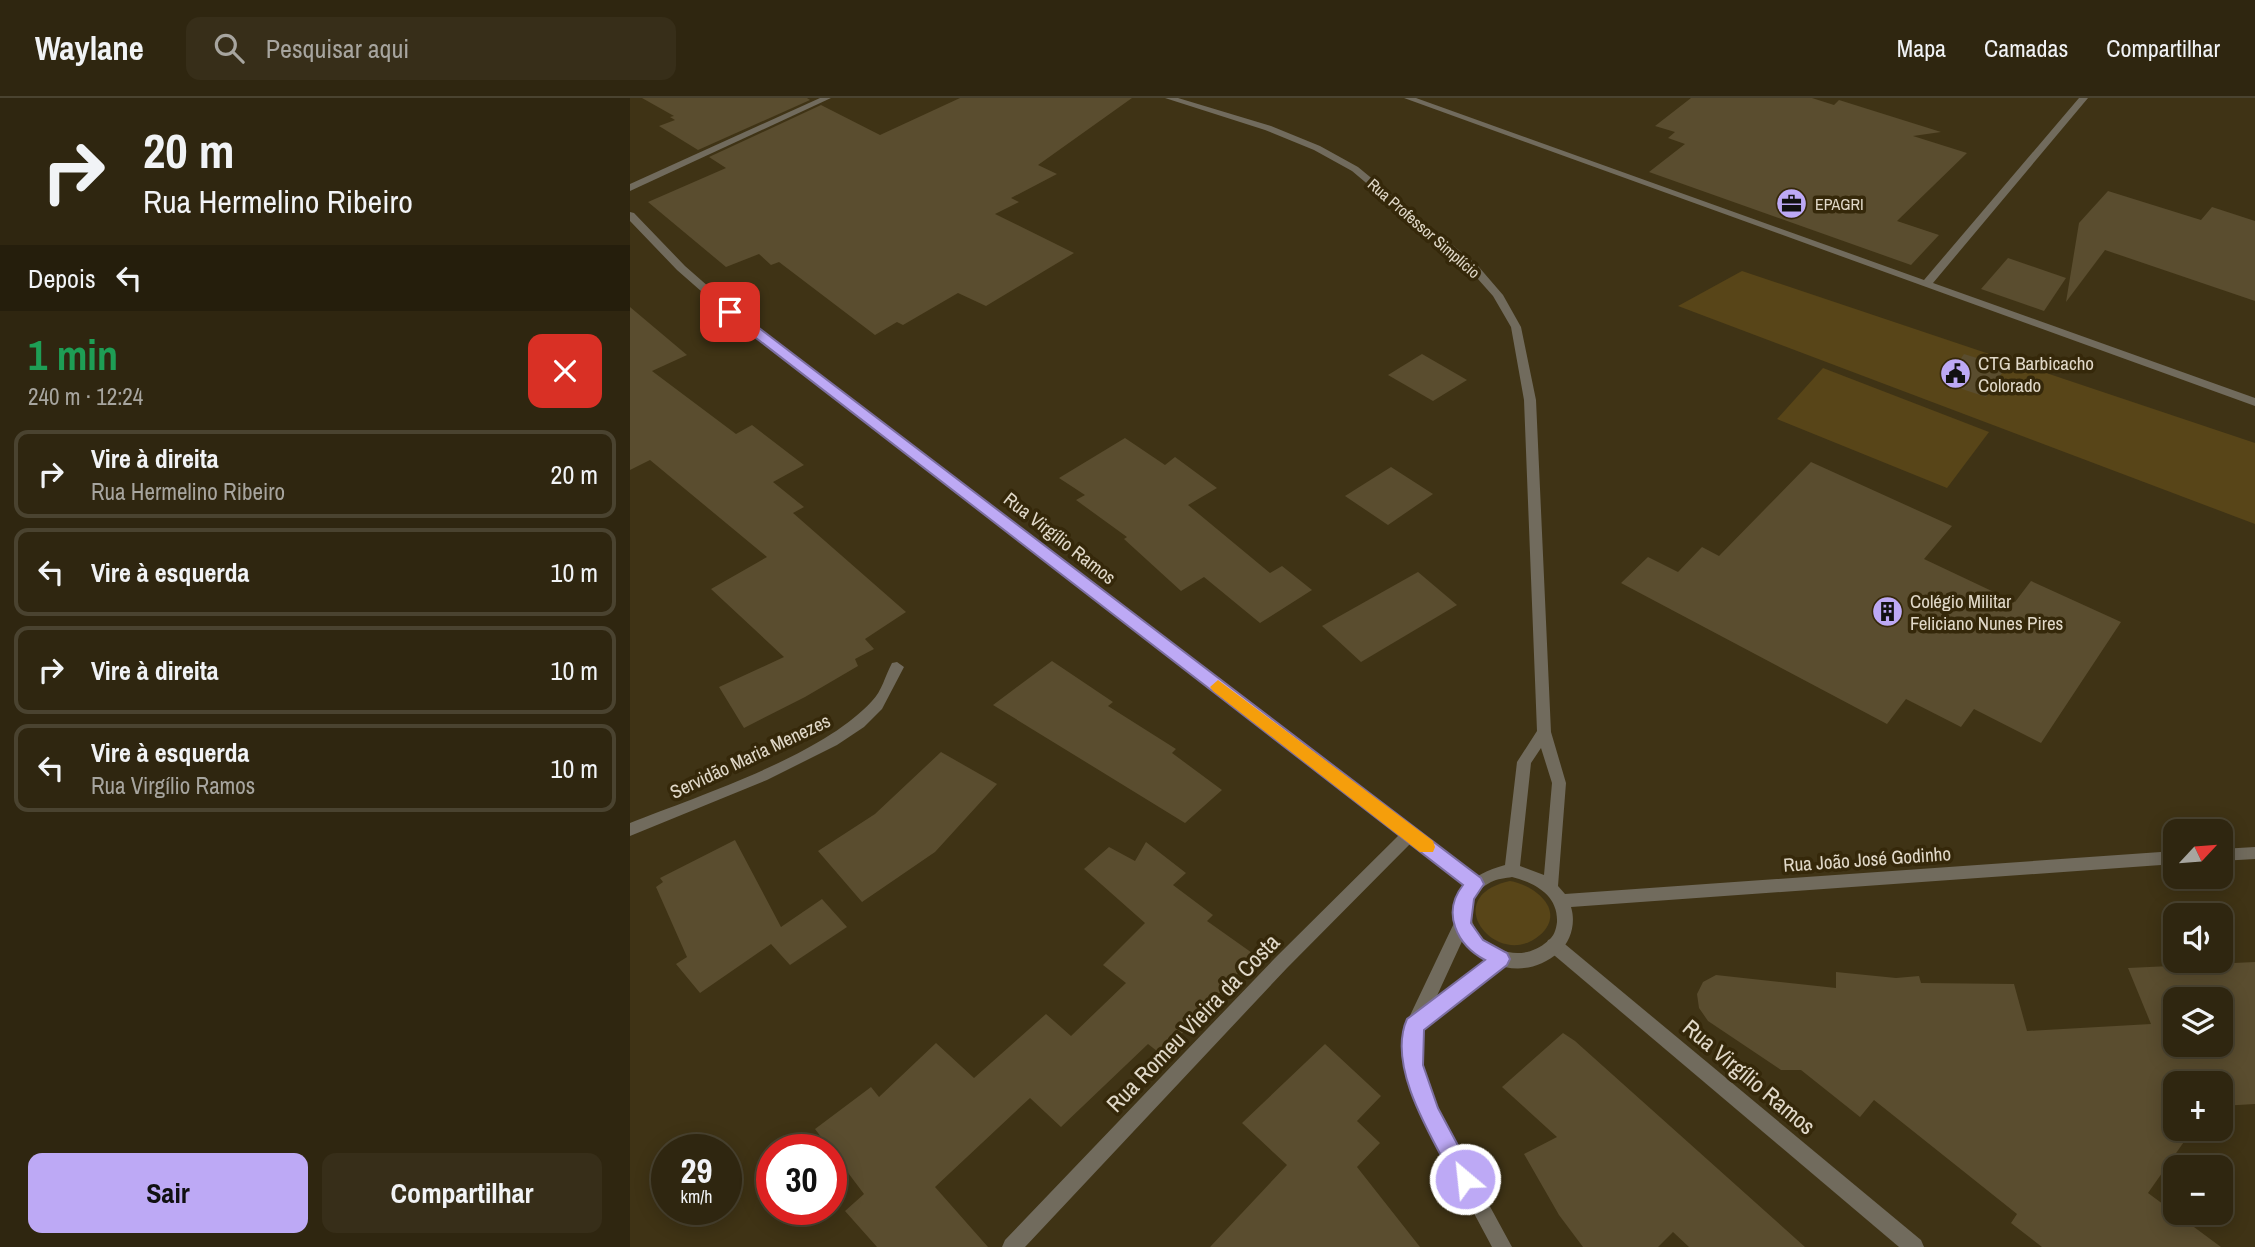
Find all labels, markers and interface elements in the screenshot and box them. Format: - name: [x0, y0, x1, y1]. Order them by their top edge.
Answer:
- search box: [186, 17, 676, 80]
- text: Waylane: [35, 26, 144, 70]
- icon: search: [210, 29, 248, 67]
- text: Pesquisar aqui: [266, 31, 409, 66]
- text: Mapa: [1897, 32, 1946, 64]
- text: Camadas: [1984, 32, 2068, 64]
- text: Compartilhar: [2106, 32, 2220, 64]
- text: 20 m: [143, 117, 235, 183]
- icon: right: [28, 126, 119, 217]
- street label: Rua Professor Simplício: [1363, 173, 1485, 283]
- text: Rua Hermelino Ribeiro: [143, 180, 413, 223]
- office icon: EPAGRI: [1775, 187, 1809, 221]
- place label: EPAGRI: [1815, 193, 1864, 215]
- icon: left: [110, 259, 148, 297]
- text: Depois: [28, 261, 96, 296]
- pin: [700, 282, 760, 342]
- icon: arrive: [711, 293, 749, 331]
- text: 1 min: [28, 327, 118, 383]
- button: close: [528, 334, 602, 408]
- place label: CTG Barbicacho Colorado: [1978, 350, 2094, 398]
- public building icon: CTG Barbicacho Colorado: [1938, 357, 1972, 391]
- text: 240 m · 12:24: [28, 381, 143, 412]
- text: Vire à direita: [91, 441, 219, 476]
- icon: right: [32, 455, 70, 493]
- text: 20 m: [551, 457, 598, 492]
- text: Rua Hermelino Ribeiro: [91, 476, 285, 507]
- street label: Rua Virgílio Ramos: [999, 486, 1122, 590]
- icon: left: [32, 553, 70, 591]
- text: Vire à esquerda: [91, 555, 249, 590]
- text: 10 m: [551, 555, 598, 590]
- place label: Colégio Militar Feliciano Nunes Pires: [1910, 588, 2064, 636]
- building icon: Colégio Militar Feliciano Nunes Pires: [1870, 595, 1904, 629]
- icon: right: [32, 651, 70, 689]
- text: Vire à direita: [91, 653, 219, 688]
- text: 10 m: [551, 653, 598, 688]
- street label: Servidão Maria Menezes: [666, 707, 835, 805]
- text: Vire à esquerda: [91, 735, 249, 770]
- icon: left: [32, 749, 70, 787]
- text: 10 m: [551, 751, 598, 786]
- text: Rua Virgílio Ramos: [91, 770, 255, 801]
- north arrow: [2163, 819, 2233, 889]
- map controls: [2163, 819, 2233, 1225]
- street label: Rua João José Godinho: [1782, 840, 1952, 878]
- button: sound: [2163, 903, 2233, 973]
- street label: Rua Romeu Vieira da Costa: [1099, 926, 1286, 1119]
- button: layers: [2163, 987, 2233, 1057]
- street label: Rua Virgílio Ramos: [1676, 1012, 1822, 1141]
- button: +: [2163, 1071, 2233, 1141]
- speed limit sign: 30: [756, 1134, 847, 1225]
- position arrow: [1428, 1142, 1502, 1216]
- text: 29: [681, 1147, 712, 1194]
- button: Sair: [28, 1153, 308, 1233]
- button: Compartilhar: [322, 1153, 602, 1233]
- button: −: [2163, 1155, 2233, 1225]
- text: km/h: [681, 1184, 713, 1209]

